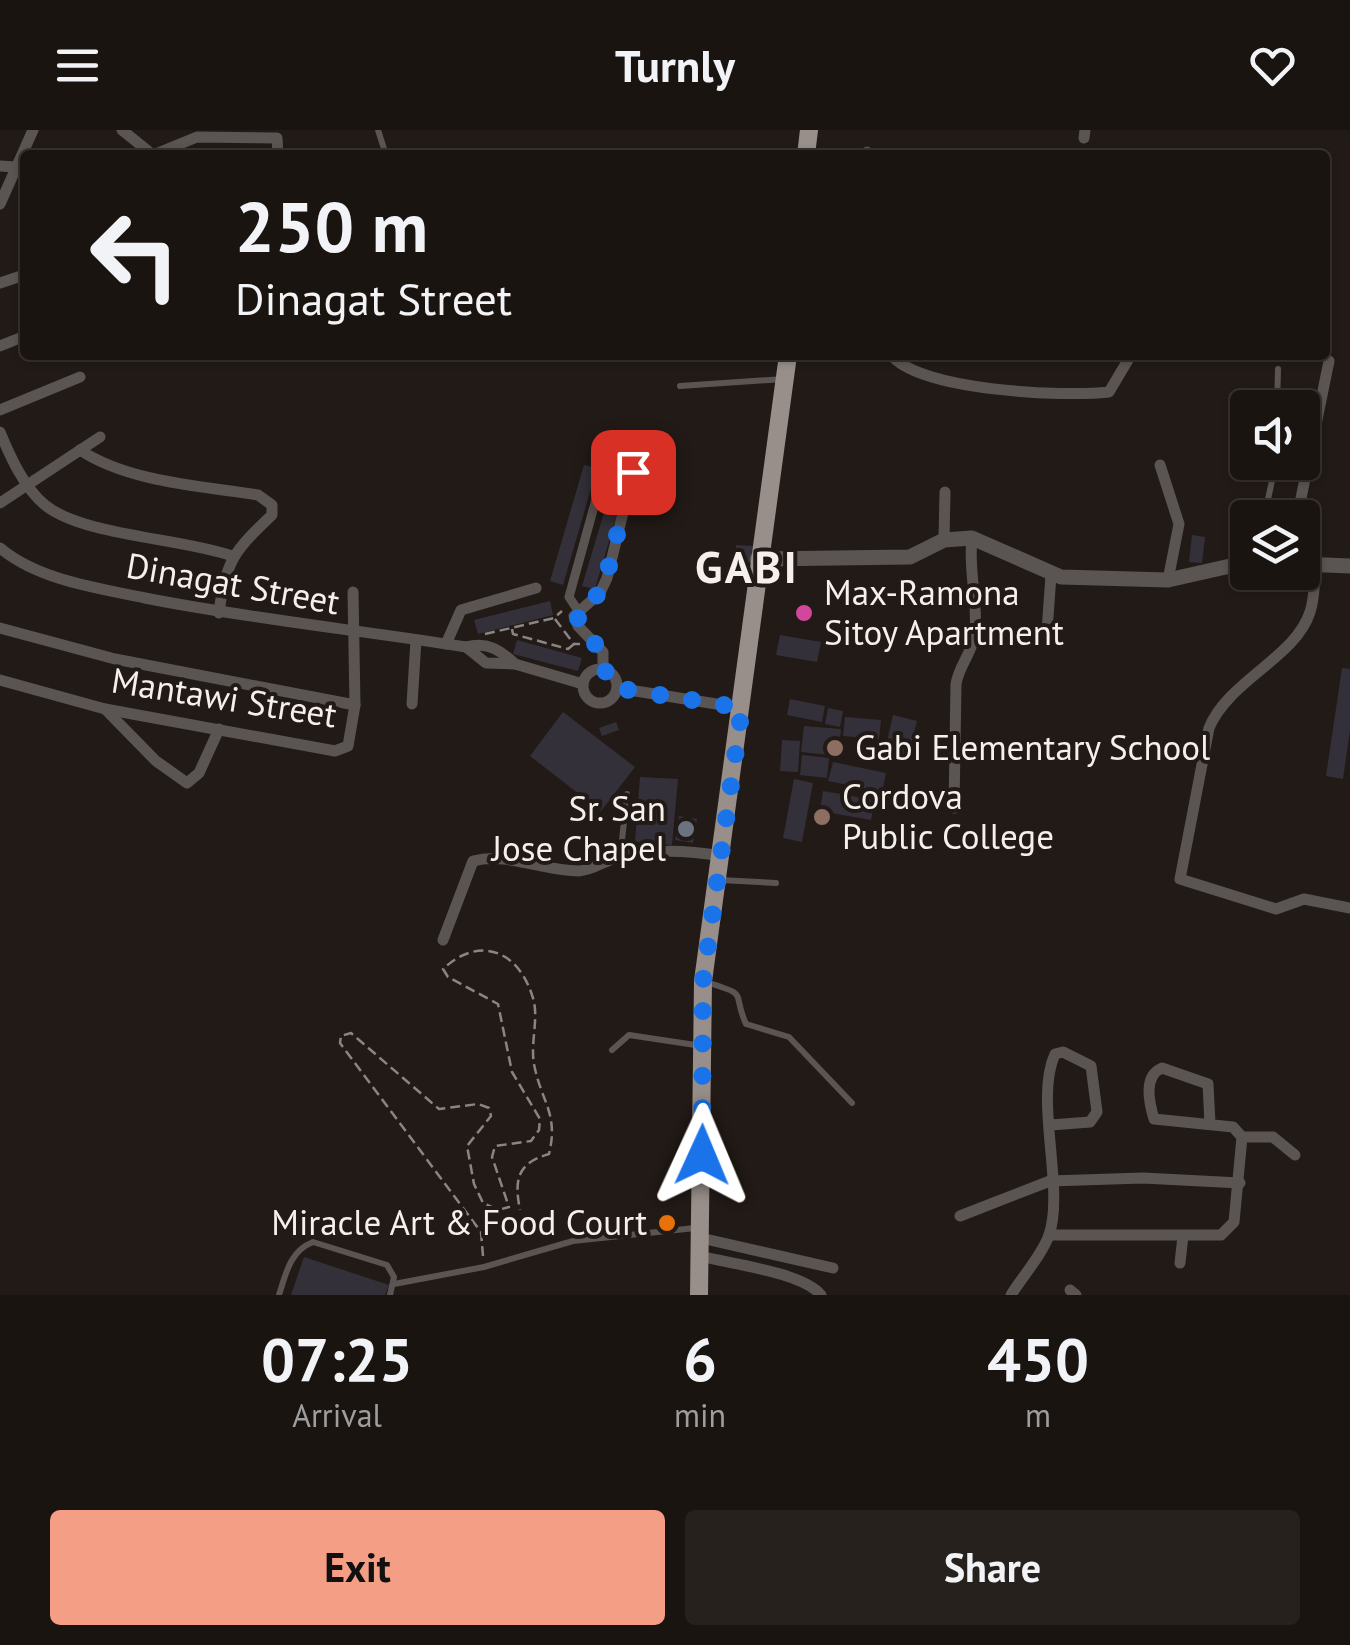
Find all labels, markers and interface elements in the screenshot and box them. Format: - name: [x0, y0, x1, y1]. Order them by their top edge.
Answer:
- text: Turnly: [615, 36, 735, 94]
- icon: menu: [50, 38, 105, 93]
- icon: heart: [1245, 38, 1300, 93]
- text: 250 m: [235, 181, 428, 271]
- icon: left: [70, 190, 200, 320]
- text: Dinagat Street: [235, 269, 512, 327]
- map controls: [1230, 390, 1320, 590]
- button: sound: [1230, 390, 1320, 480]
- pin: [591, 430, 676, 515]
- icon: arrive: [606, 445, 661, 500]
- button: layers: [1230, 500, 1320, 590]
- district label: GABI: [695, 537, 799, 595]
- street label: Dinagat Street: [123, 542, 343, 624]
- place label: Max-Ramona Sitoy Apartment: [824, 569, 1064, 655]
- marker: Max-Ramona Sitoy Apartment: [793, 602, 815, 624]
- street label: Mantawi Street: [108, 657, 340, 738]
- place label: Gabi Elementary School: [855, 724, 1210, 770]
- marker: Gabi Elementary School: [824, 737, 846, 759]
- place label: Cordova Public College: [842, 773, 1054, 859]
- place label: Sr. San Jose Chapel: [490, 785, 666, 871]
- marker: Cordova Public College: [811, 806, 833, 828]
- marker: Sr. San Jose Chapel: [675, 818, 697, 840]
- position arrow: [650, 1103, 754, 1207]
- place label: Miracle Art & Food Court: [271, 1199, 647, 1245]
- marker: Miracle Art & Food Court: [656, 1212, 678, 1234]
- text: 07:25: [261, 1320, 413, 1398]
- text: 6: [683, 1320, 717, 1398]
- text: 450: [987, 1320, 1089, 1398]
- text: Arrival: [292, 1394, 382, 1436]
- text: min: [674, 1394, 726, 1436]
- text: m: [1025, 1394, 1051, 1436]
- button: Exit: [50, 1510, 665, 1625]
- button: Share: [685, 1510, 1300, 1625]

